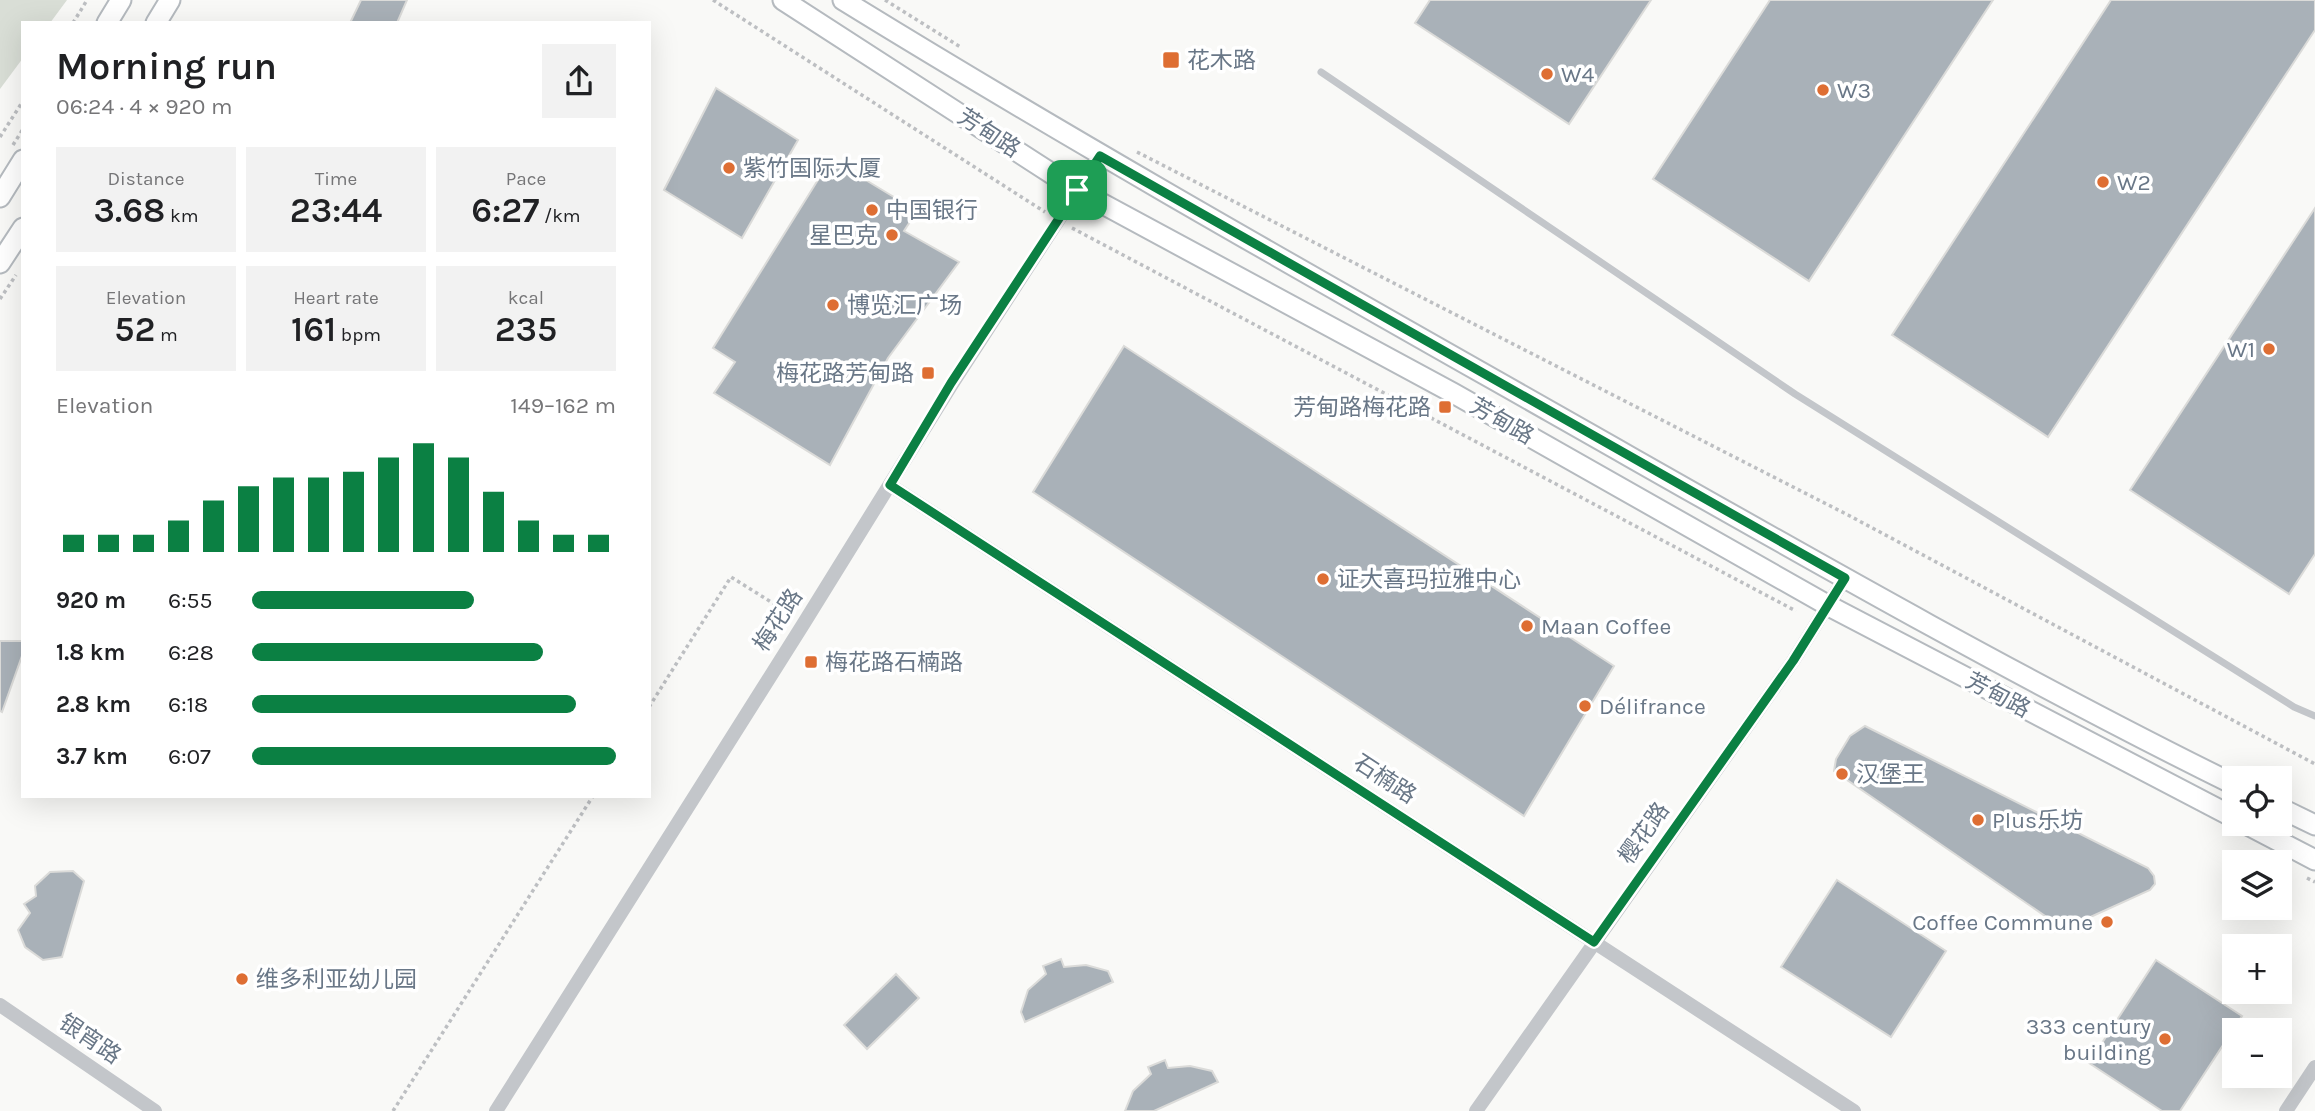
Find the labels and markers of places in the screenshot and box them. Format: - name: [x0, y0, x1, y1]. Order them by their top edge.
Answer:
- place label: 花木路: [1187, 47, 1256, 74]
- marker: 花木路: [1161, 50, 1181, 70]
- place label: W4: [1561, 61, 1595, 88]
- marker: W4: [1539, 66, 1555, 82]
- place label: W3: [1837, 77, 1871, 104]
- marker: W3: [1815, 82, 1831, 98]
- place label: 紫竹国际大厦: [743, 155, 881, 182]
- marker: 紫竹国际大厦: [721, 160, 737, 176]
- pin: [1047, 160, 1107, 220]
- place label: W2: [2117, 169, 2151, 196]
- marker: W2: [2095, 174, 2111, 190]
- place label: 中国银行: [886, 197, 978, 224]
- marker: 中国银行: [864, 202, 880, 218]
- place label: 星巴克: [809, 222, 878, 249]
- marker: 星巴克: [884, 227, 900, 243]
- place label: 博览汇广场: [847, 292, 962, 319]
- marker: 博览汇广场: [825, 297, 841, 313]
- place label: W1: [2227, 336, 2255, 363]
- marker: W1: [2261, 341, 2277, 357]
- place label: 梅花路芳甸路: [776, 360, 914, 387]
- marker: 梅花路芳甸路: [920, 365, 936, 381]
- place label: 芳甸路梅花路: [1293, 394, 1431, 421]
- marker: 芳甸路梅花路: [1437, 399, 1453, 415]
- place label: 证大喜玛拉雅中心: [1337, 566, 1521, 593]
- marker: 证大喜玛拉雅中心: [1315, 571, 1331, 587]
- place label: Maan Coffee: [1541, 613, 1671, 640]
- marker: Maan Coffee: [1519, 618, 1535, 634]
- place label: 梅花路石楠路: [825, 649, 963, 676]
- marker: 梅花路石楠路: [803, 654, 819, 670]
- place label: Délifrance: [1599, 693, 1706, 720]
- marker: Délifrance: [1577, 698, 1593, 714]
- place label: 汉堡王: [1856, 761, 1925, 788]
- marker: 汉堡王: [1834, 766, 1850, 782]
- place label: Plus乐坊: [1992, 807, 2083, 834]
- marker: Plus乐坊: [1970, 812, 1986, 828]
- place label: Coffee Commune: [1912, 909, 2093, 936]
- marker: Coffee Commune: [2099, 914, 2115, 930]
- place label: 维多利亚幼儿园: [256, 966, 417, 993]
- marker: 维多利亚幼儿园: [234, 971, 250, 987]
- place label: 333 century building: [2026, 1013, 2151, 1066]
- marker: 333 century building: [2157, 1031, 2173, 1047]

